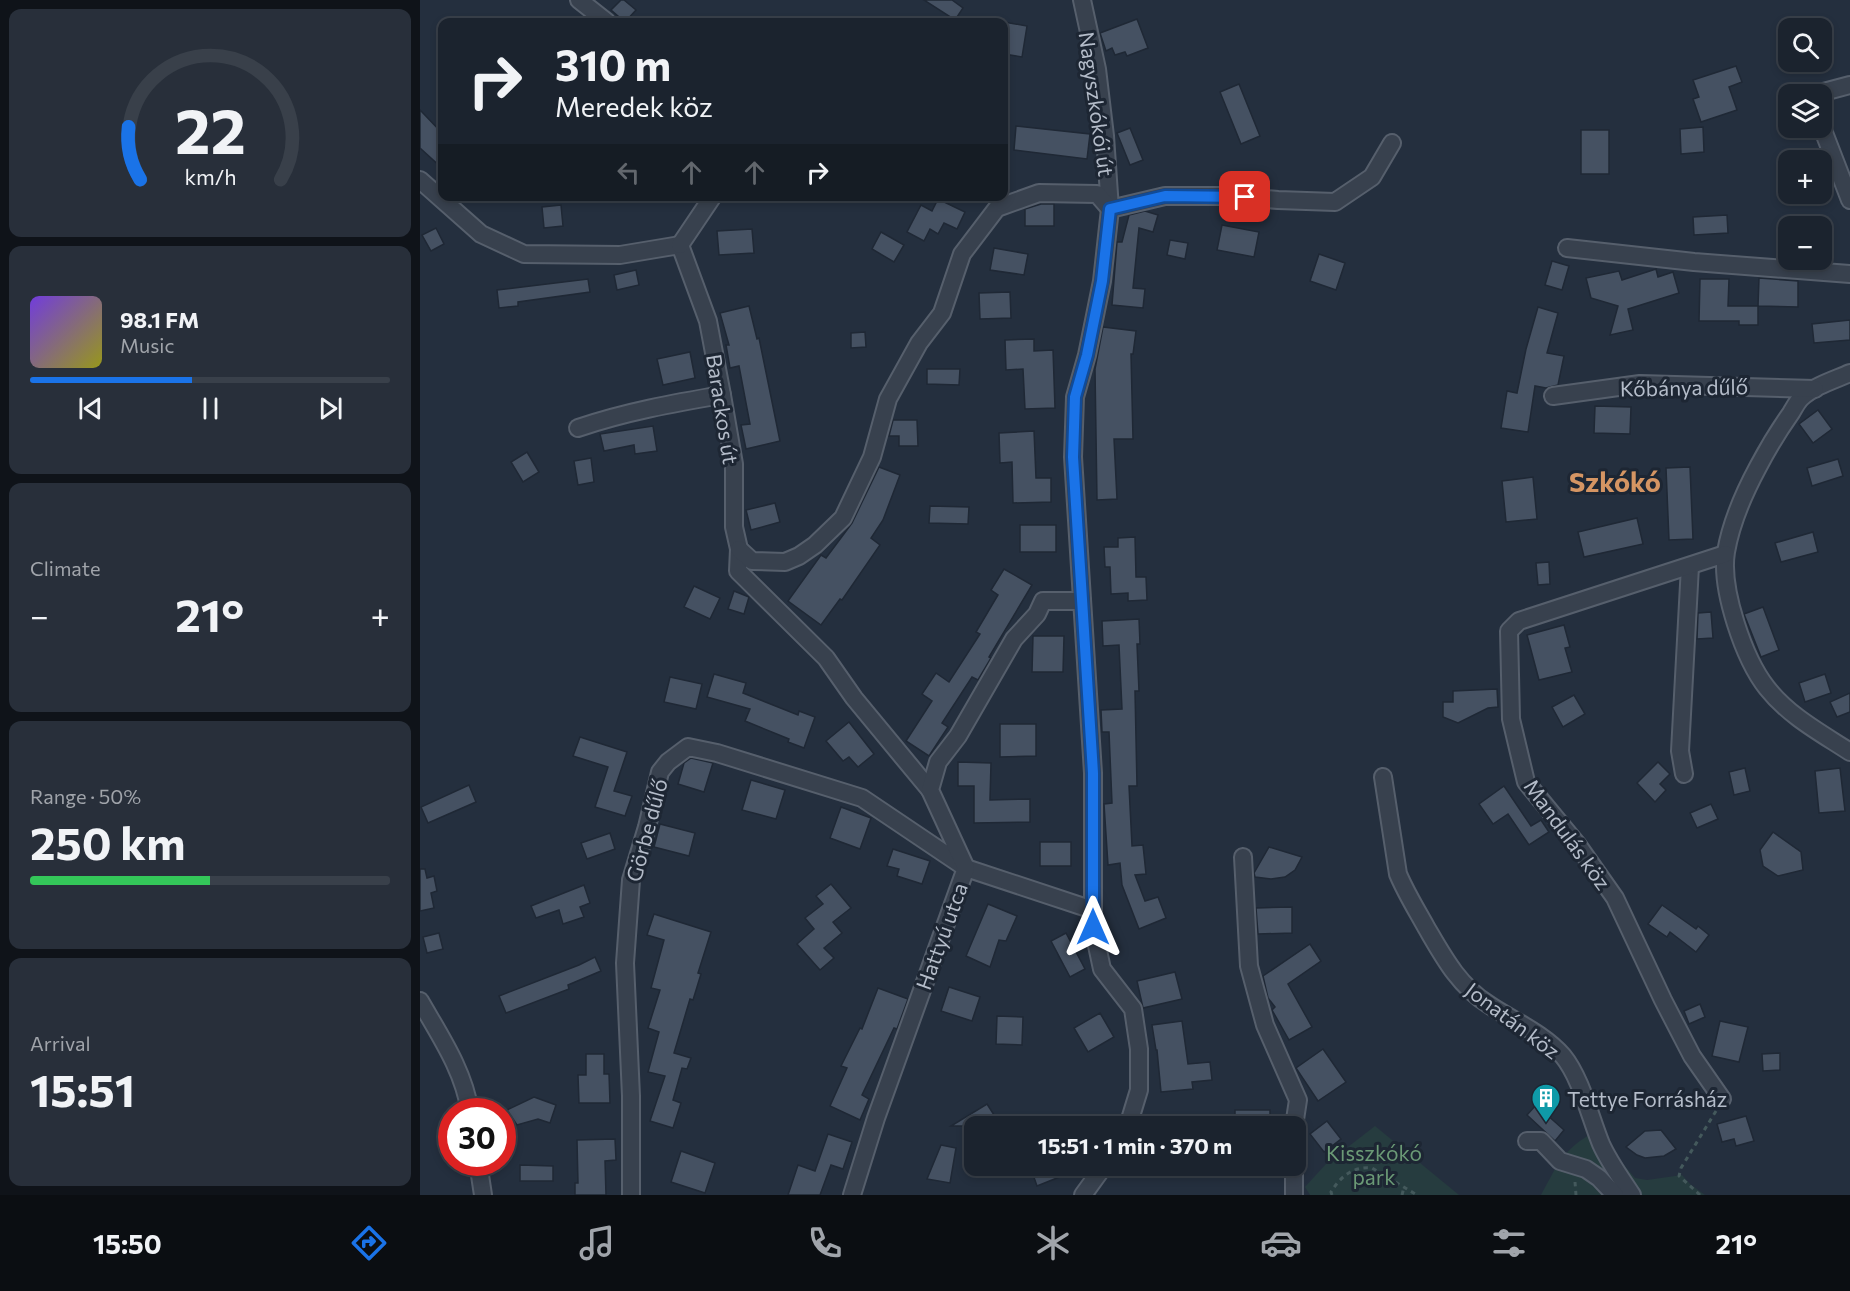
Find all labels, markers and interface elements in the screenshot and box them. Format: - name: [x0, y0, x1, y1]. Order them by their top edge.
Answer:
- map controls: [1778, 18, 1832, 270]
- button: search: [1778, 18, 1832, 72]
- street label: Nagyszkókói út: [1074, 30, 1120, 178]
- text: 310 m: [555, 38, 671, 90]
- icon: right: [456, 42, 534, 120]
- button: layers: [1778, 84, 1832, 138]
- text: Meredek köz: [555, 90, 713, 123]
- text: 22: [174, 91, 246, 167]
- button: +: [1778, 150, 1832, 204]
- icon: left: [612, 156, 645, 189]
- icon: ahead: [675, 156, 708, 189]
- icon: ahead: [738, 156, 771, 189]
- icon: right: [801, 156, 834, 189]
- text: km/h: [184, 163, 236, 189]
- pin: [1219, 171, 1270, 222]
- icon: arrive: [1228, 180, 1261, 213]
- button: −: [1778, 216, 1832, 270]
- text: 98.1 FM: [120, 306, 199, 333]
- text: Music: [120, 333, 174, 357]
- street label: Barackos út: [702, 352, 744, 466]
- street label: Kőbánya dűlő: [1620, 373, 1748, 401]
- icon: previous: [74, 392, 107, 425]
- icon: pause: [194, 392, 227, 425]
- icon: next: [314, 392, 347, 425]
- district label: Szkókó: [1569, 465, 1661, 498]
- text: Climate: [30, 556, 100, 580]
- text: 21°: [175, 586, 244, 641]
- text: −: [30, 594, 49, 635]
- text: +: [371, 594, 390, 635]
- street label: Mandulás köz: [1520, 774, 1616, 894]
- street label: Görbe dűlő: [620, 776, 672, 884]
- text: Range · 50%: [30, 784, 141, 808]
- text: 250 km: [30, 814, 185, 869]
- street label: Hattyú utca: [910, 879, 972, 993]
- position arrow: [1061, 895, 1125, 959]
- street label: Jonatán köz: [1461, 977, 1565, 1063]
- text: Arrival: [30, 1031, 91, 1055]
- text: 15:51: [30, 1061, 135, 1116]
- building icon: Tettye Forrásház: [1530, 1082, 1562, 1124]
- place label: Tettye Forrásház: [1567, 1086, 1727, 1111]
- speed limit sign: 30: [438, 1098, 516, 1176]
- text: 15:51 · 1 min · 370 m: [1038, 1132, 1232, 1159]
- park label: Kisszkókó park: [1326, 1140, 1422, 1189]
- icon: directions: [348, 1222, 390, 1264]
- icon: music: [576, 1222, 618, 1264]
- icon: phone: [804, 1222, 846, 1264]
- icon: climate: [1032, 1222, 1074, 1264]
- icon: car: [1260, 1222, 1302, 1264]
- icon: filters: [1488, 1222, 1530, 1264]
- text: 15:50: [93, 1227, 162, 1260]
- text: 21°: [1716, 1227, 1757, 1260]

